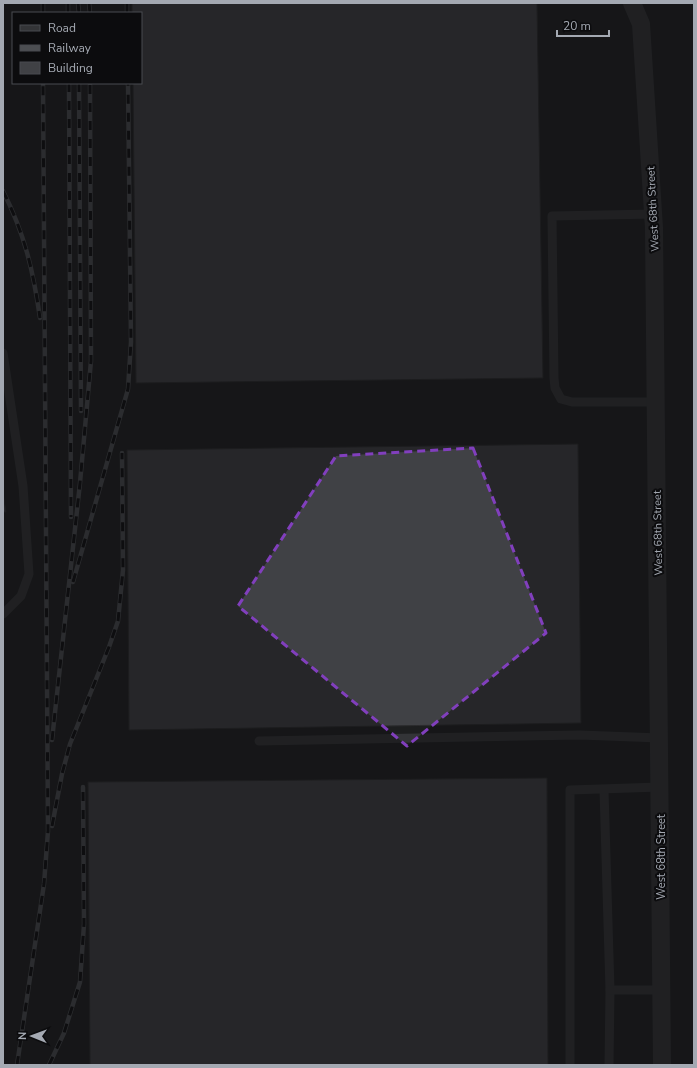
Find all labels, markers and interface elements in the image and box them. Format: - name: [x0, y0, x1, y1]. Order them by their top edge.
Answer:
- legend: [12, 12, 142, 84]
- scale bar: [557, 12, 609, 38]
- text: 20 m: [563, 18, 591, 34]
- text: Road: [48, 20, 76, 36]
- text: Railway: [48, 40, 92, 56]
- text: Building: [48, 60, 93, 76]
- street label: West 68th Street: [643, 166, 663, 252]
- street label: West 68th Street: [650, 490, 666, 576]
- street label: West 68th Street: [654, 814, 669, 900]
- north arrow: [12, 1016, 52, 1056]
- text: N: [15, 1032, 30, 1040]

